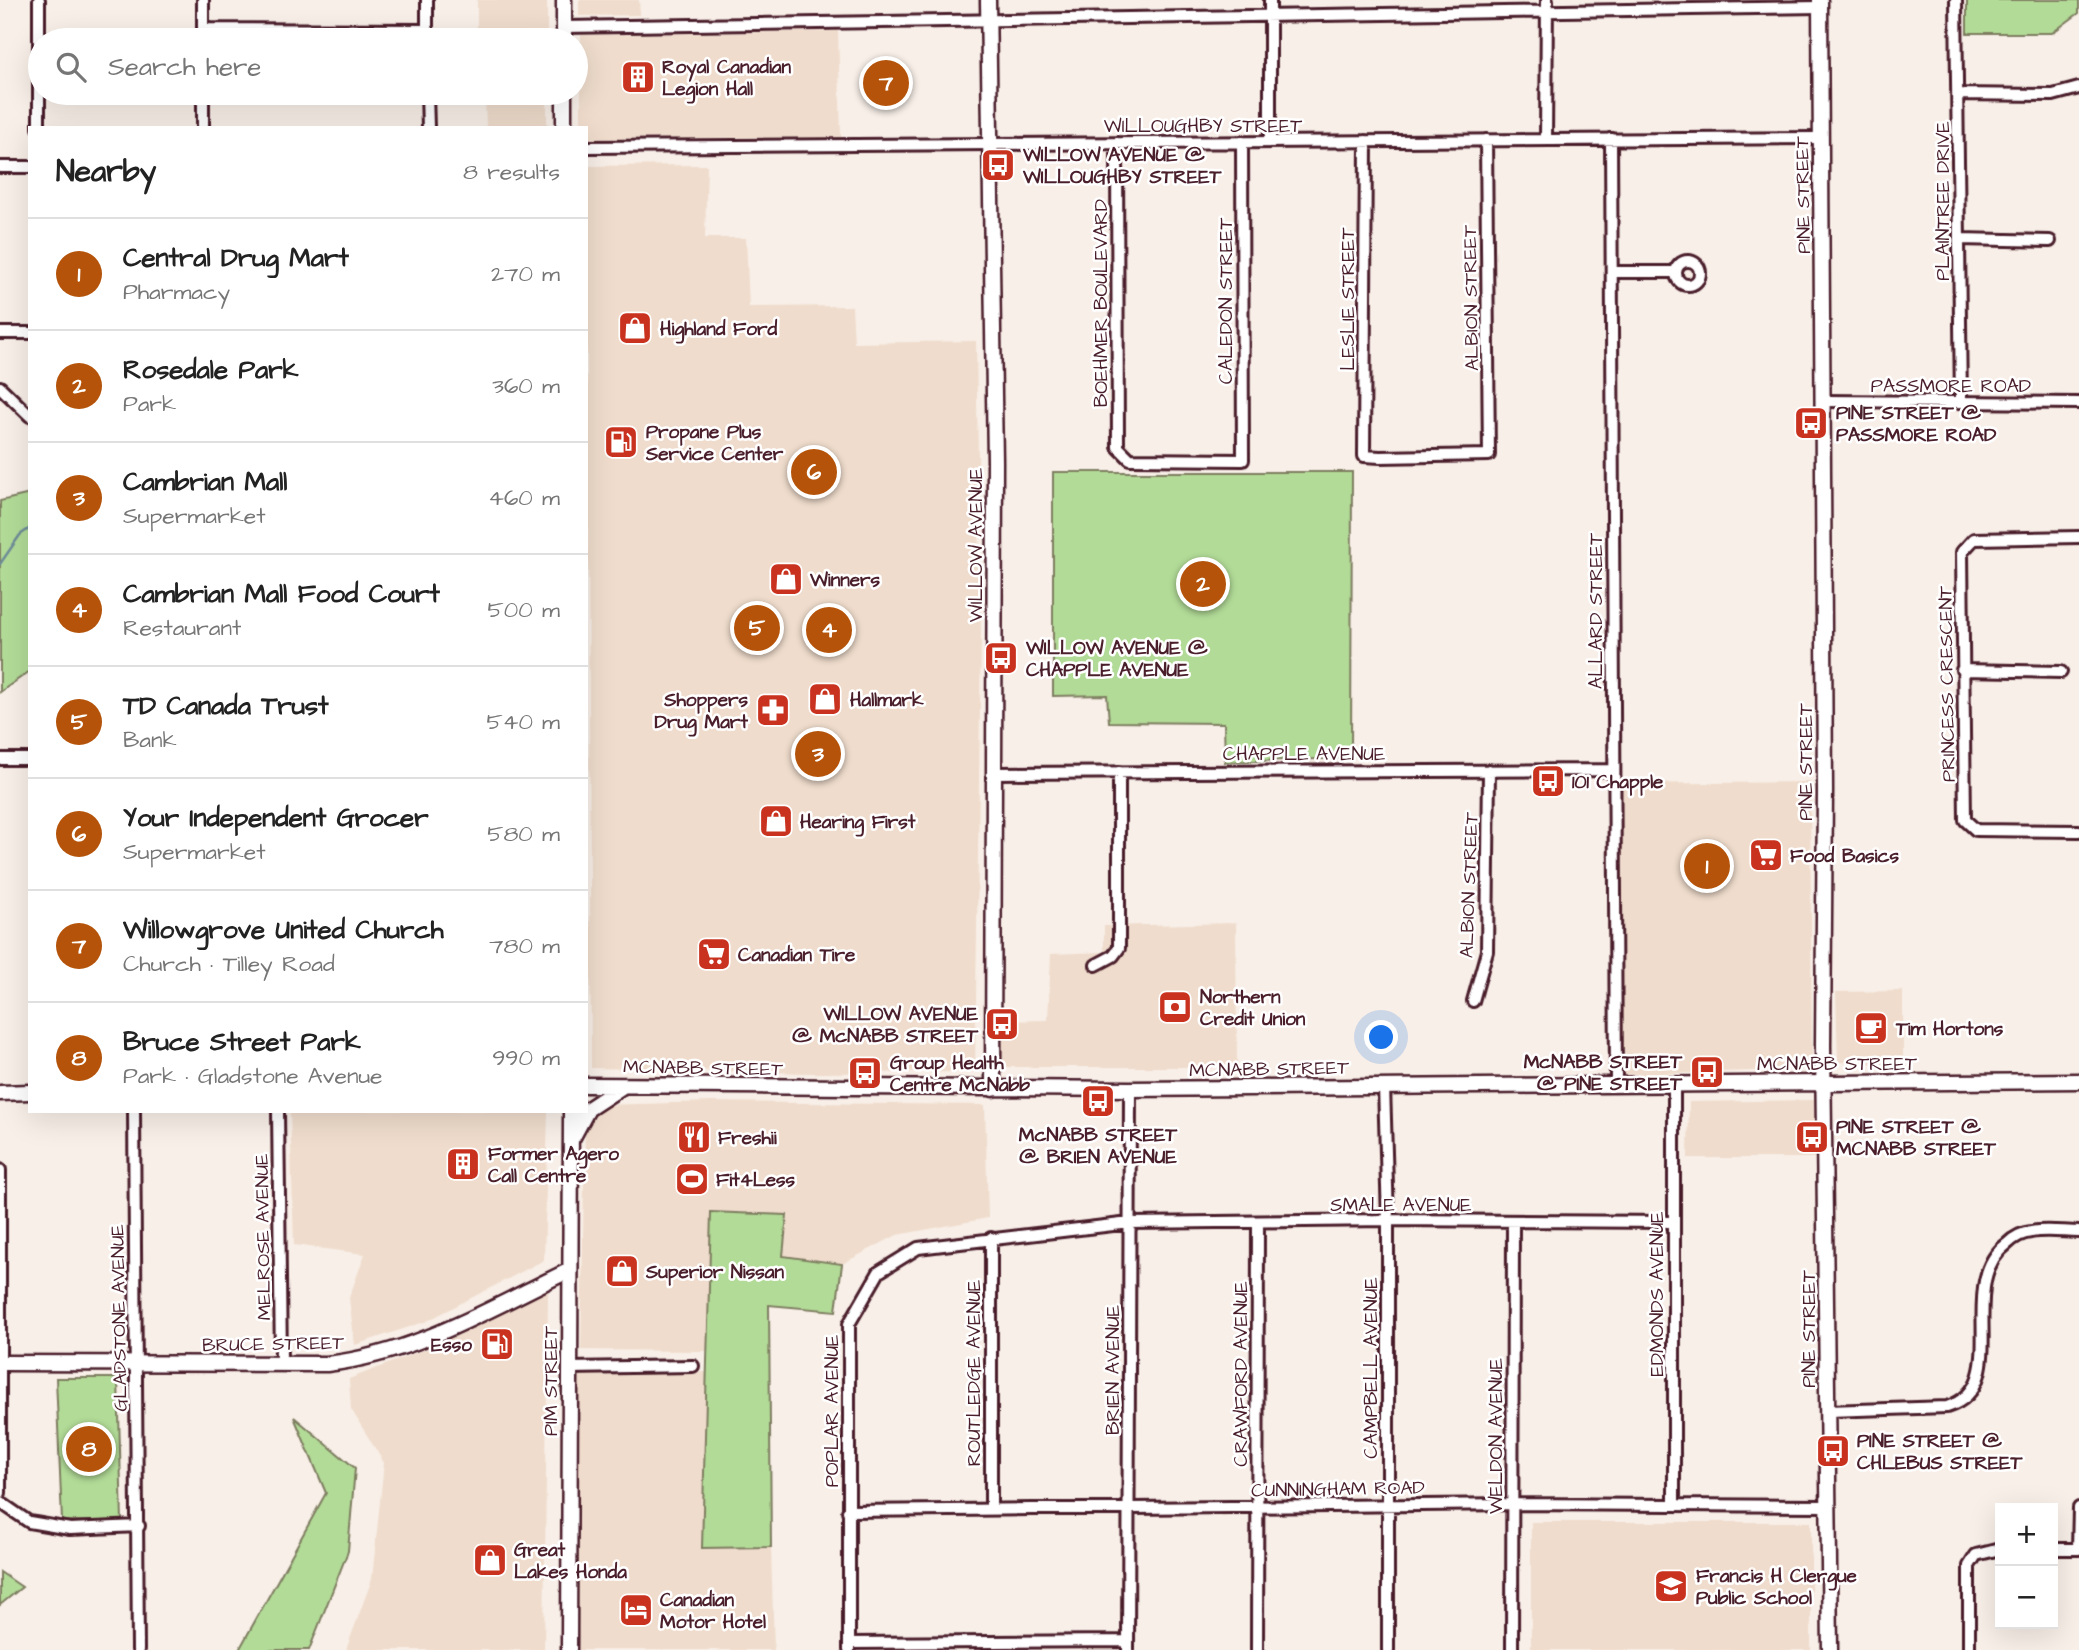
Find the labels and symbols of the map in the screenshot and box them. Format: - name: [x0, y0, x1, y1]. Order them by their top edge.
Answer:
- place label: Royal Canadian Legion Hall: [662, 54, 791, 104]
- pin: 7: [863, 57, 909, 109]
- building icon: Royal Canadian Legion Hall: [619, 58, 657, 96]
- street label: WILLOUGHBY STREET: [1104, 113, 1302, 140]
- street label: PLAINTREE DRIVE: [1930, 121, 1957, 281]
- street label: PINE STREET: [1789, 136, 1818, 254]
- place label: WILLOW AVENUE @ WILLOUGHBY STREET: [1022, 142, 1222, 191]
- bus stop icon: WILLOW AVENUE @ WILLOUGHBY STREET: [979, 146, 1017, 184]
- street label: BOEHMER BOULEVARD: [1088, 199, 1115, 407]
- street label: CALEDON STREET: [1213, 218, 1240, 384]
- street label: ALBION STREET: [1457, 225, 1486, 371]
- street label: LESLIE STREET: [1335, 227, 1362, 371]
- shop icon: Highland Ford: [616, 309, 654, 347]
- place label: Highland Ford: [660, 316, 777, 344]
- street label: PASSMORE ROAD: [1871, 373, 2031, 400]
- place label: PINE STREET @ PASSMORE ROAD: [1836, 400, 1997, 449]
- bus stop icon: PINE STREET @ PASSMORE ROAD: [1792, 404, 1830, 442]
- place label: Propane Plus Service Center: [645, 419, 784, 468]
- fuel station icon: Propane Plus Service Center: [602, 423, 640, 461]
- pin: 6: [791, 446, 837, 498]
- street label: WILLOW AVENUE: [963, 468, 990, 622]
- street label: ALLARD STREET: [1583, 533, 1610, 689]
- pin: 2: [1180, 558, 1226, 610]
- shop icon: Winners: [767, 560, 805, 598]
- place label: Winners: [809, 567, 881, 594]
- street label: PRINCESS CRESCENT: [1932, 586, 1963, 782]
- pin: 5: [734, 602, 780, 654]
- pin: 4: [806, 604, 852, 656]
- place label: WILLOW AVENUE @ CHAPPLE AVENUE: [1025, 635, 1208, 684]
- bus stop icon: WILLOW AVENUE @ CHAPPLE AVENUE: [982, 639, 1020, 677]
- shop icon: Hallmark: [806, 680, 844, 718]
- place label: Shoppers Drug Mart: [655, 687, 748, 737]
- place label: Hallmark: [850, 687, 924, 714]
- pharmacy icon: Shoppers Drug Mart: [754, 691, 792, 729]
- street label: PINE STREET: [1793, 703, 1820, 821]
- pin: 3: [795, 728, 841, 780]
- street label: CHAPPLE AVENUE: [1223, 741, 1385, 768]
- bus stop icon: 101 Chapple: [1529, 762, 1567, 800]
- place label: 101 Chapple: [1572, 769, 1664, 796]
- shop icon: Hearing First: [757, 802, 795, 840]
- place label: Hearing First: [800, 809, 916, 837]
- street label: ALBION STREET: [1453, 812, 1486, 958]
- supermarket icon: Food Basics: [1747, 836, 1785, 874]
- pin: 1: [1684, 840, 1730, 892]
- place label: Food Basics: [1790, 843, 1899, 870]
- supermarket icon: Canadian Tire: [695, 935, 733, 973]
- place label: Canadian Tire: [738, 942, 856, 969]
- place label: Northern Credit Union: [1200, 984, 1306, 1033]
- bank icon: Northern Credit Union: [1156, 988, 1194, 1026]
- place label: WILLOW AVENUE @ McNABB STREET: [792, 1001, 979, 1050]
- bus stop icon: WILLOW AVENUE @ McNABB STREET: [983, 1005, 1021, 1043]
- cafe icon: Tim Hortons: [1852, 1009, 1890, 1047]
- place label: Tim Hortons: [1895, 1016, 2004, 1043]
- your location: [1364, 1020, 1398, 1054]
- place label: McNABB STREET @ PINE STREET: [1524, 1049, 1683, 1098]
- place label: Group Health Centre McNabb: [890, 1050, 1030, 1099]
- street label: MCNABB STREET: [1757, 1051, 1917, 1078]
- bus stop icon: McNABB STREET @ PINE STREET: [1688, 1053, 1726, 1091]
- street label: MCNABB STREET: [623, 1054, 783, 1083]
- bus stop icon: Group Health Centre McNabb: [846, 1054, 884, 1092]
- street label: MCNABB STREET: [1189, 1055, 1349, 1084]
- bus stop icon: McNABB STREET @ BRIEN AVENUE: [1079, 1082, 1117, 1120]
- place label: PINE STREET @ MCNABB STREET: [1836, 1114, 1997, 1163]
- restaurant icon: Freshii: [675, 1118, 713, 1156]
- bus stop icon: PINE STREET @ MCNABB STREET: [1793, 1118, 1831, 1156]
- place label: McNABB STREET @ BRIEN AVENUE: [1019, 1122, 1178, 1171]
- place label: Freshii: [718, 1125, 777, 1152]
- place label: Former Agero Call Centre: [488, 1141, 619, 1190]
- building icon: Former Agero Call Centre: [444, 1145, 482, 1183]
- street label: MELROSE AVENUE: [249, 1153, 278, 1321]
- sports icon: Fit4Less: [673, 1160, 711, 1198]
- place label: Fit4Less: [716, 1167, 796, 1194]
- street label: SMALE AVENUE: [1330, 1192, 1472, 1219]
- street label: EDMONDS AVENUE: [1644, 1211, 1671, 1377]
- street label: GLADSTONE AVENUE: [104, 1224, 135, 1412]
- shop icon: Superior Nissan: [603, 1252, 641, 1290]
- place label: Superior Nissan: [645, 1259, 784, 1286]
- street label: PINE STREET: [1796, 1270, 1823, 1388]
- street label: CAMPBELL AVENUE: [1358, 1277, 1385, 1459]
- street label: ROUTLEDGE AVENUE: [961, 1280, 988, 1466]
- street label: CRAWFORD AVENUE: [1228, 1281, 1255, 1467]
- street label: BRIEN AVENUE: [1100, 1305, 1127, 1435]
- fuel station icon: Esso: [478, 1325, 516, 1363]
- street label: PIM STREET: [538, 1326, 565, 1436]
- street label: BRUCE STREET: [202, 1330, 344, 1359]
- place label: Esso: [431, 1332, 472, 1359]
- street label: POPLAR AVENUE: [819, 1335, 846, 1487]
- street label: WELDON AVENUE: [1483, 1358, 1510, 1514]
- pin: 8: [66, 1423, 112, 1475]
- place label: PINE STREET @ CHLEBUS STREET: [1857, 1428, 2023, 1477]
- bus stop icon: PINE STREET @ CHLEBUS STREET: [1814, 1432, 1852, 1470]
- street label: CUNNINGHAM ROAD: [1251, 1474, 1425, 1505]
- place label: Great Lakes Honda: [514, 1537, 627, 1586]
- shop icon: Great Lakes Honda: [471, 1541, 509, 1579]
- place label: Francis H Clergue Public School: [1696, 1563, 1858, 1612]
- school or university icon: Francis H Clergue Public School: [1652, 1567, 1690, 1605]
- place label: Canadian Motor Hotel: [660, 1587, 766, 1636]
- hotel icon: Canadian Motor Hotel: [617, 1591, 655, 1629]

